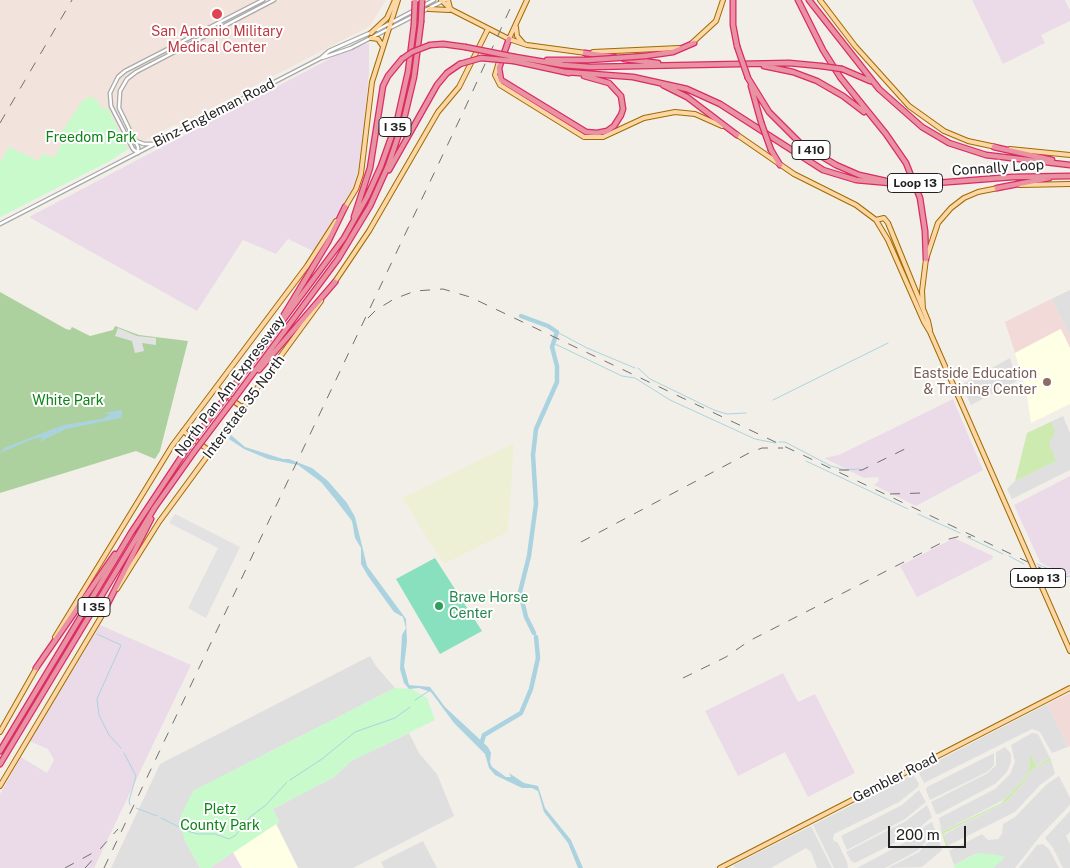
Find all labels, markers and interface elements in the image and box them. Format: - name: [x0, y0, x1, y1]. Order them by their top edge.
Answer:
- marker: San Antonio Military Medical Center: [210, 7, 224, 21]
- place label: San Antonio Military Medical Center: [151, 24, 283, 56]
- street label: Binz-Engleman Road: [150, 75, 278, 151]
- road number: I 35: [379, 118, 411, 136]
- park label: Freedom Park: [45, 130, 137, 146]
- road number: I 410: [792, 140, 830, 160]
- street label: Connally Loop: [951, 156, 1045, 180]
- road number: Loop 13: [888, 174, 942, 192]
- street label: North Pan Am Expressway: [172, 312, 288, 460]
- street label: Interstate 35 North: [200, 352, 288, 462]
- place label: Eastside Education & Training Center: [913, 366, 1037, 398]
- marker: Eastside Education & Training Center: [1041, 376, 1053, 388]
- park label: White Park: [32, 393, 104, 409]
- road number: Loop 13: [1010, 568, 1066, 588]
- place label: Brave Horse Center: [449, 590, 528, 622]
- road number: I 35: [78, 598, 110, 616]
- marker: Brave Horse Center: [433, 600, 445, 612]
- street label: Gembler Road: [850, 750, 940, 806]
- park label: Pletz County Park: [180, 802, 260, 834]
- scale bar: [890, 816, 968, 848]
- text: 200 m: [896, 826, 940, 843]

